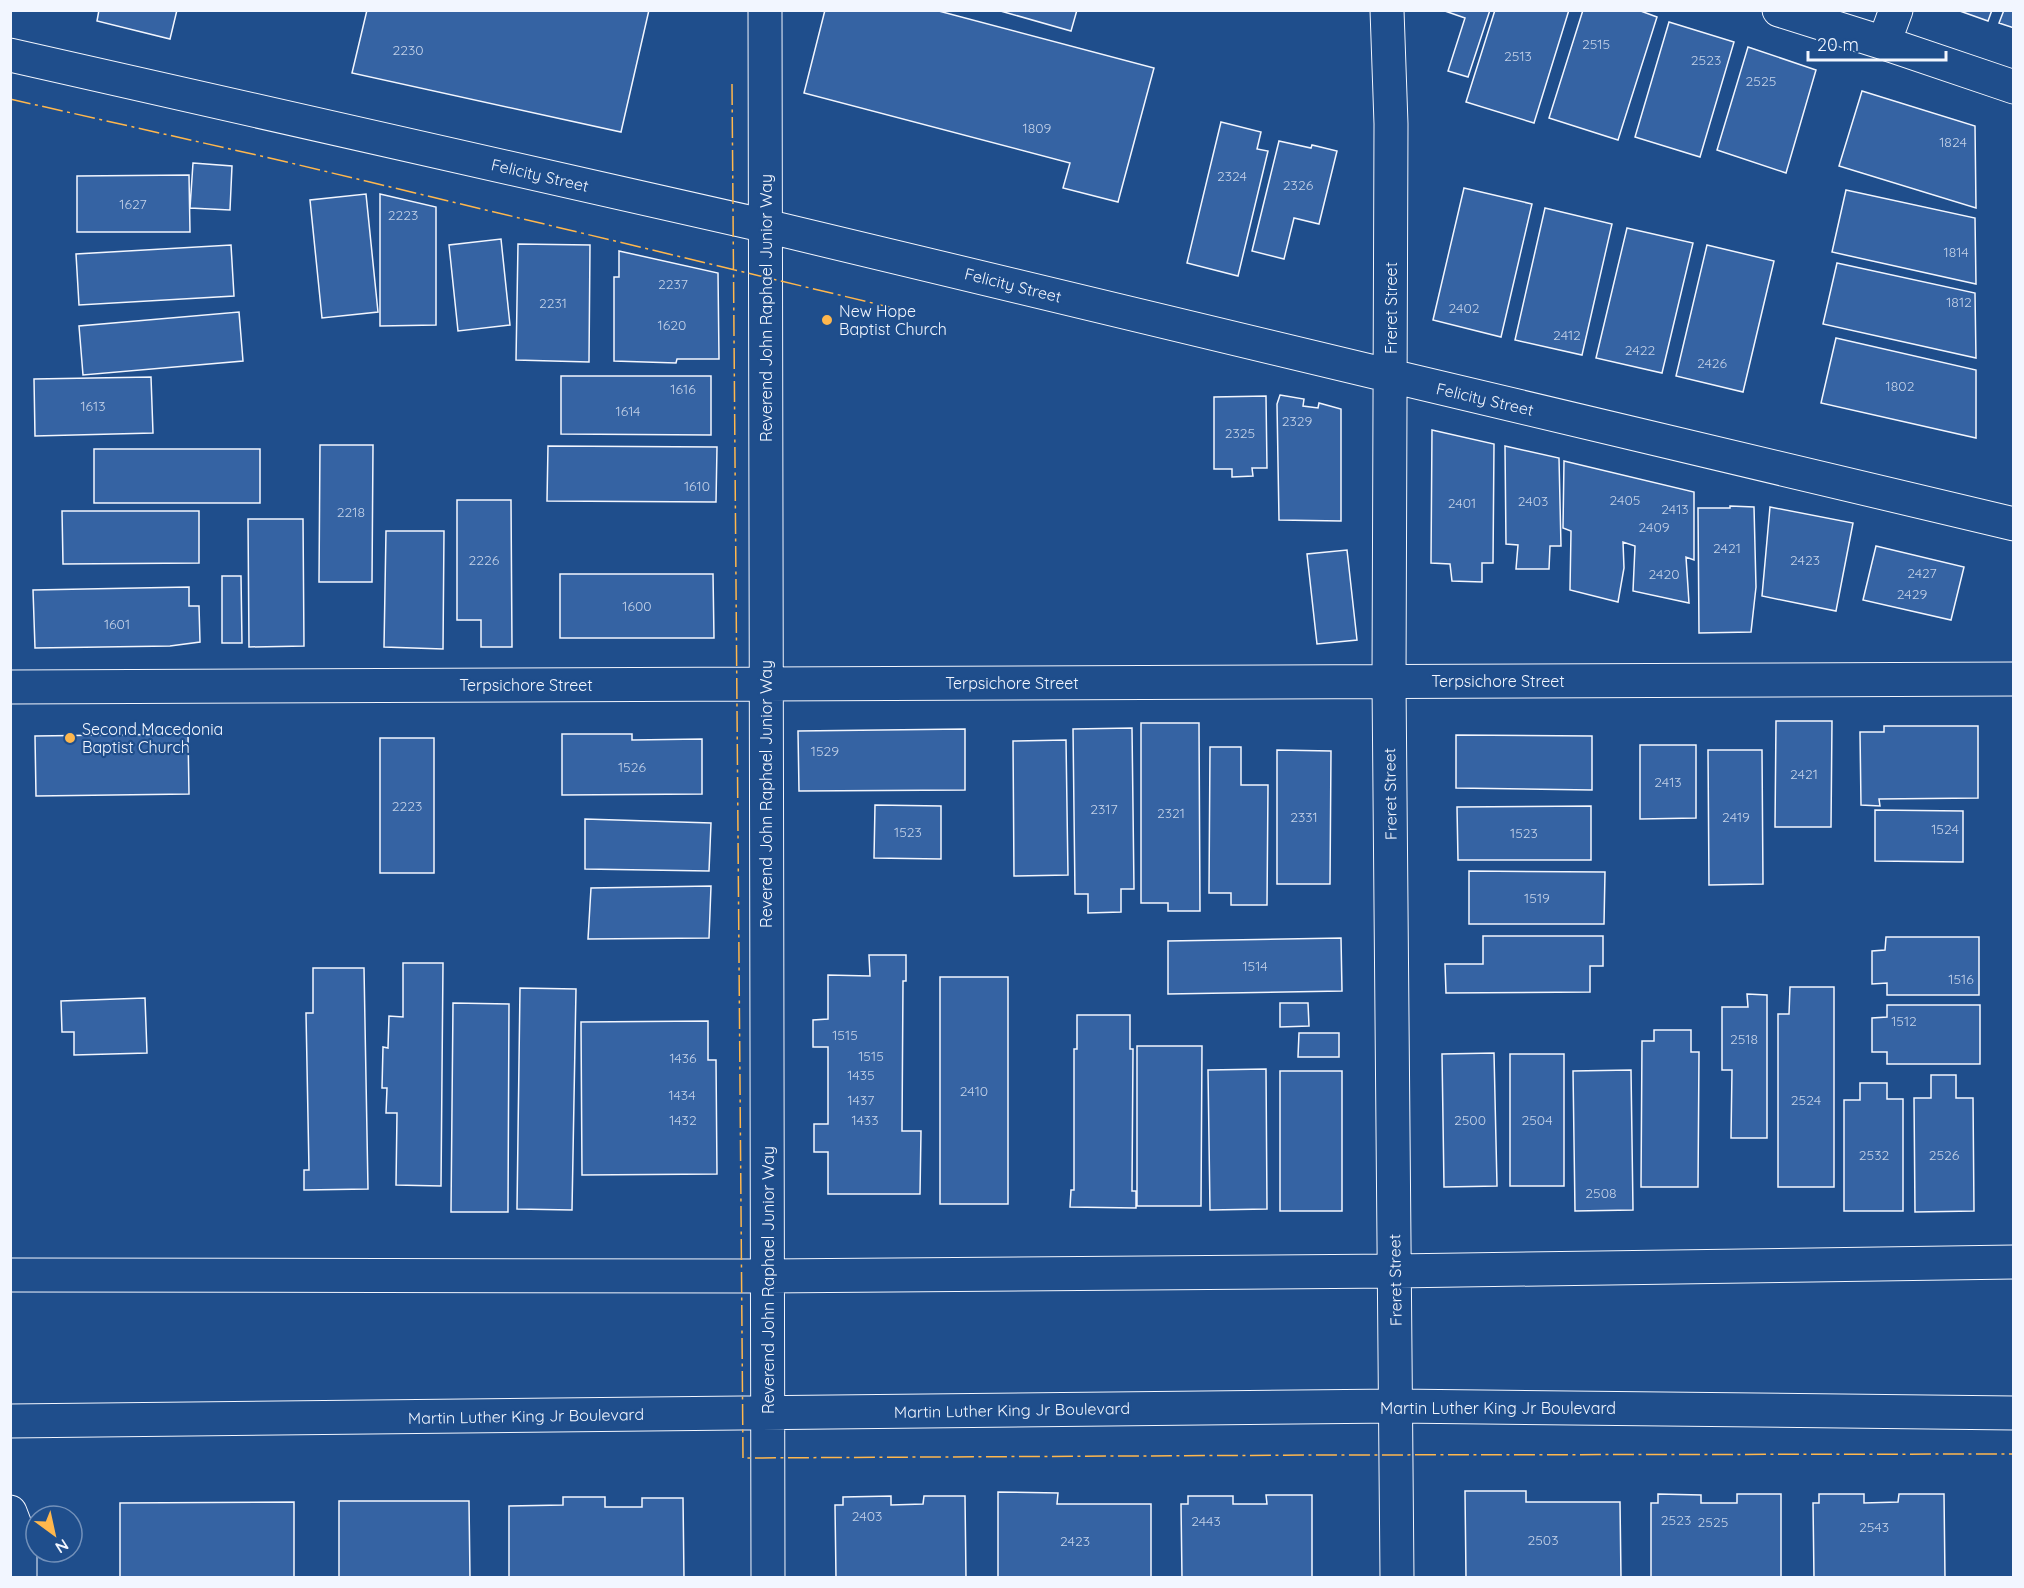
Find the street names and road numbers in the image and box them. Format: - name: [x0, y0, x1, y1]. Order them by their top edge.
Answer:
- street label: Felicity Street: [489, 154, 591, 196]
- street label: Reverend John Raphael Junior Way: [756, 174, 776, 442]
- street label: Freret Street: [1381, 262, 1401, 354]
- street label: Felicity Street: [962, 263, 1064, 307]
- street label: Felicity Street: [1434, 378, 1536, 420]
- street label: Reverend John Raphael Junior Way: [756, 660, 776, 928]
- street label: Terpsichore Street: [1431, 671, 1565, 691]
- street label: Terpsichore Street: [945, 673, 1079, 693]
- street label: Terpsichore Street: [459, 675, 593, 695]
- street label: Freret Street: [1379, 748, 1401, 840]
- street label: Reverend John Raphael Junior Way: [758, 1146, 778, 1414]
- street label: Freret Street: [1384, 1234, 1406, 1326]
- street label: Martin Luther King Jr Boulevard: [894, 1398, 1130, 1422]
- street label: Martin Luther King Jr Boulevard: [1380, 1398, 1616, 1418]
- street label: Martin Luther King Jr Boulevard: [408, 1404, 644, 1428]

